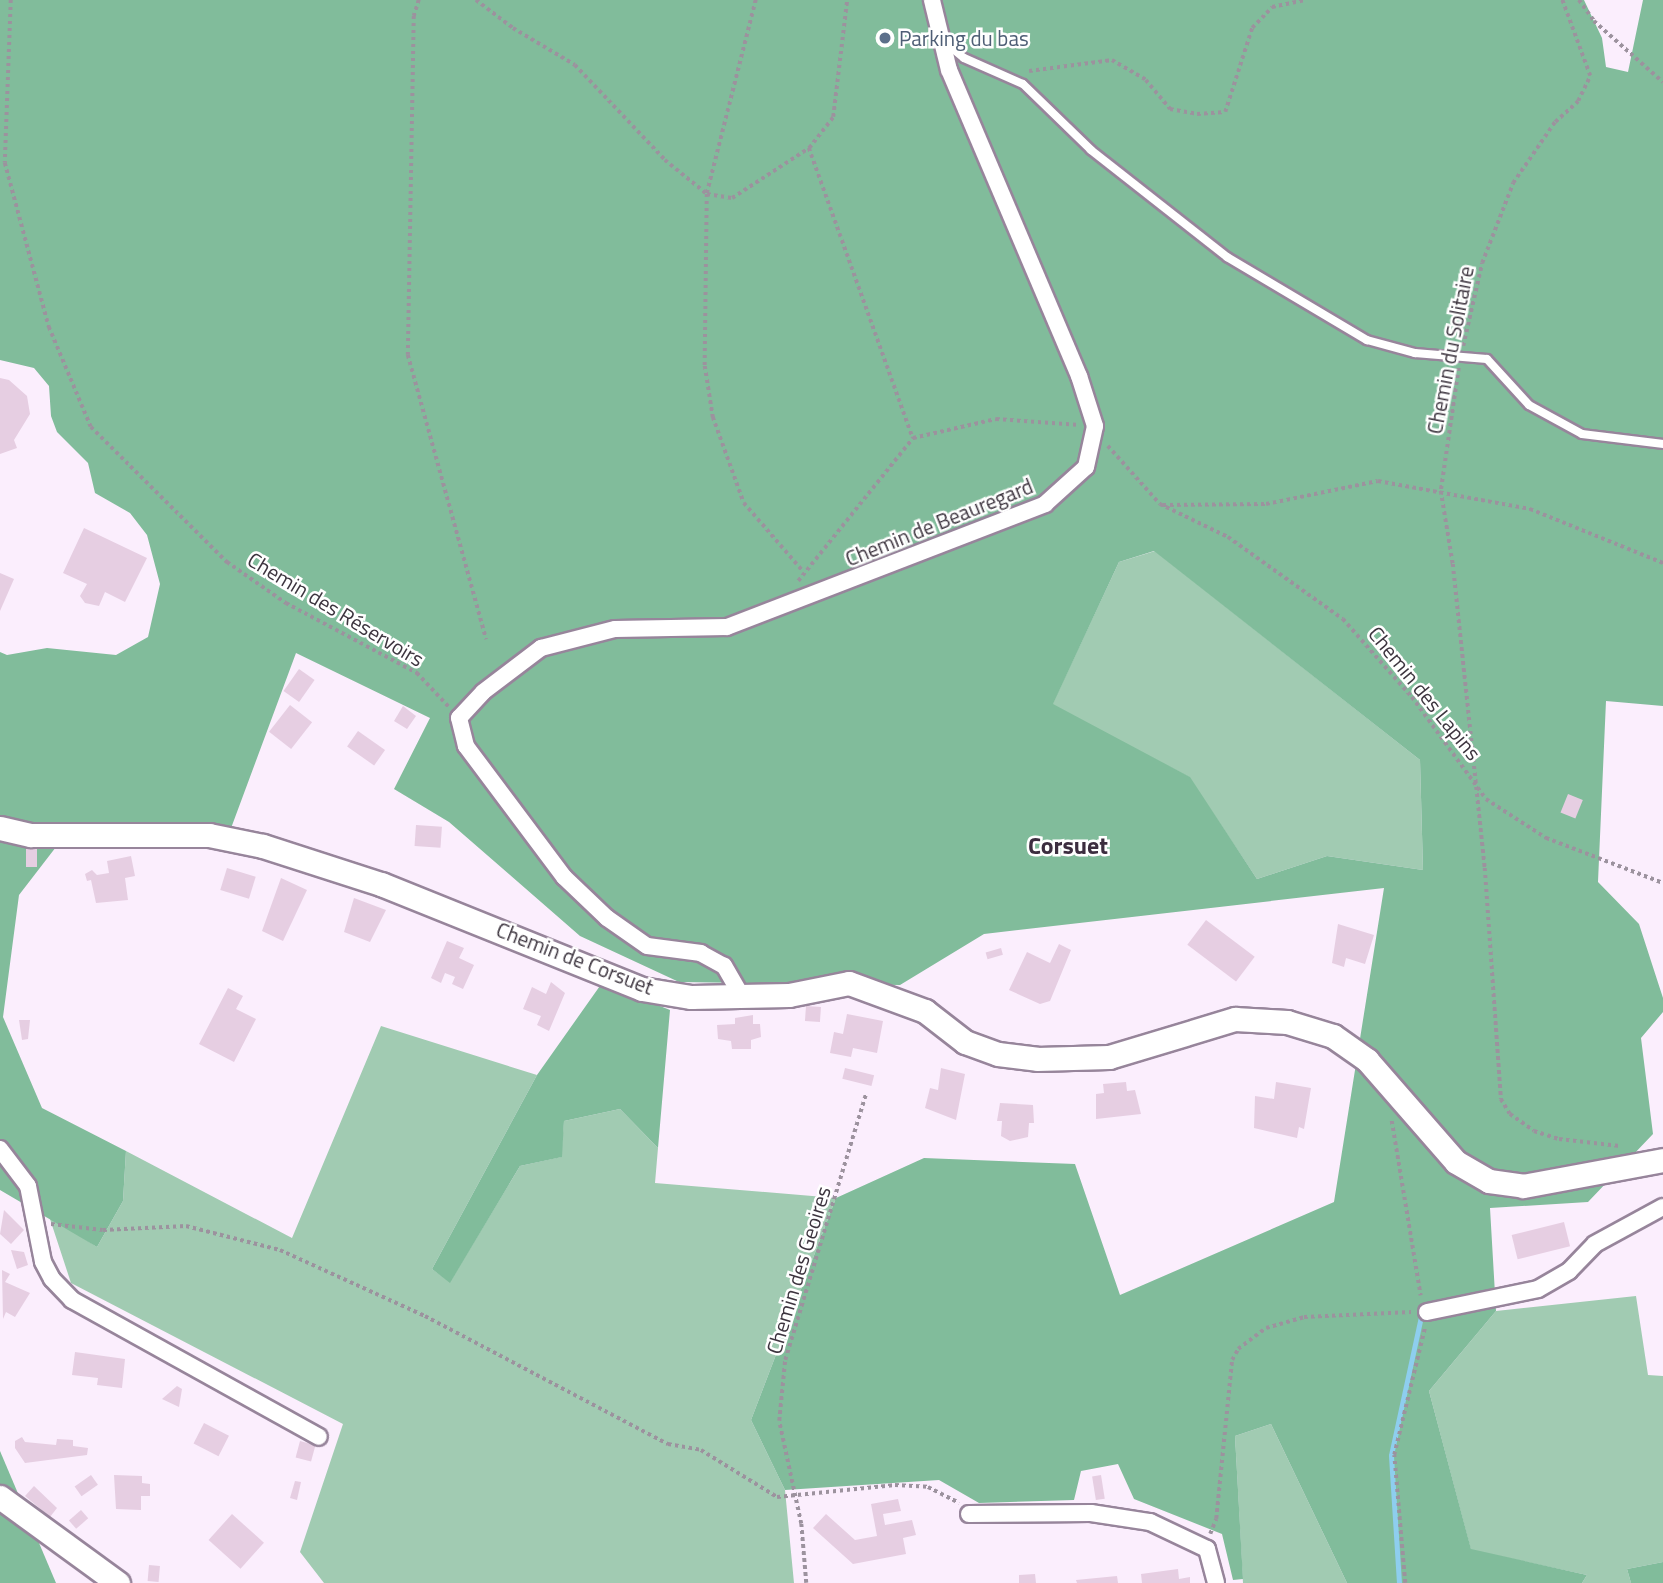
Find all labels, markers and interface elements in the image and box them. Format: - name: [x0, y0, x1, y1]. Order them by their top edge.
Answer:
- place label: Parking du bas: [899, 25, 1029, 51]
- marker: Parking du bas: [877, 30, 893, 46]
- street label: Chemin du Solitaire: [1421, 264, 1479, 436]
- street label: Chemin de Beauregard: [842, 473, 1036, 571]
- street label: Chemin des Réservoirs: [243, 546, 429, 672]
- street label: Chemin des Lapins: [1363, 621, 1487, 765]
- district label: Corsuet: [1028, 832, 1108, 860]
- street label: Chemin de Corsuet: [493, 916, 657, 1000]
- street label: Chemin des Geoires: [760, 1183, 836, 1357]

